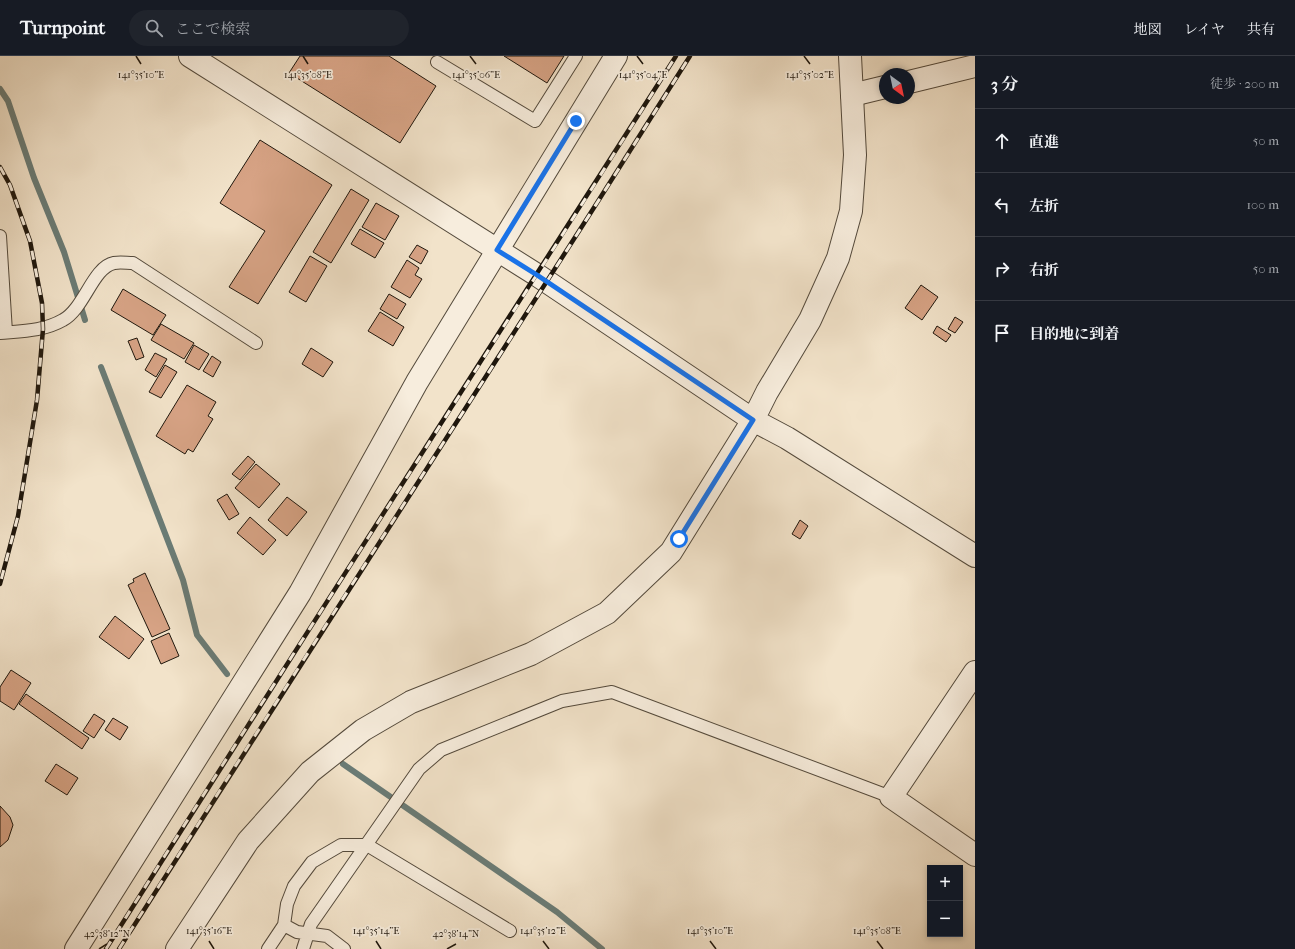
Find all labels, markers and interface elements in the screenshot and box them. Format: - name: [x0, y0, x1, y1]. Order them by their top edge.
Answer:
- search box: [129, 10, 409, 46]
- text: Turnpoint: [20, 17, 105, 39]
- icon: search: [143, 17, 165, 39]
- text: ここで検索: [175, 20, 250, 38]
- text: 地図: [1134, 21, 1162, 38]
- text: レイヤ: [1184, 21, 1225, 38]
- text: 共有: [1247, 21, 1275, 38]
- north arrow: [879, 68, 915, 104]
- text: 141°35'10"E: [118, 69, 164, 81]
- text: 141°35'08"E: [284, 69, 332, 81]
- text: 141°35'06"E: [452, 69, 500, 81]
- text: 141°35'04"E: [619, 69, 667, 81]
- text: 141°35'02"E: [786, 69, 834, 81]
- text: 3 分: [991, 74, 1019, 94]
- text: 徒歩 · 200 m: [1210, 76, 1279, 91]
- route end: [567, 112, 585, 130]
- icon: ahead: [991, 130, 1013, 152]
- text: 直進: [1029, 133, 1059, 151]
- text: 50 m: [1253, 133, 1279, 148]
- icon: left: [991, 194, 1013, 216]
- text: 左折: [1029, 197, 1059, 215]
- text: 100 m: [1246, 197, 1279, 212]
- icon: right: [991, 258, 1013, 280]
- text: 右折: [1029, 261, 1059, 279]
- text: 50 m: [1253, 261, 1279, 276]
- icon: arrive: [991, 322, 1013, 344]
- text: 目的地に到着: [1029, 325, 1119, 343]
- route start: [670, 530, 688, 548]
- map controls: [927, 865, 963, 937]
- button: +: [927, 865, 963, 901]
- button: −: [927, 901, 963, 937]
- text: 141°35'16"E: [186, 925, 232, 937]
- text: 141°35'14"E: [353, 925, 399, 937]
- text: 141°35'12"E: [520, 925, 566, 937]
- text: 141°35'10"E: [687, 925, 733, 937]
- text: 141°35'08"E: [853, 925, 901, 937]
- text: 42°38'12"N: [84, 928, 130, 940]
- text: 42°38'14"N: [433, 928, 480, 940]

